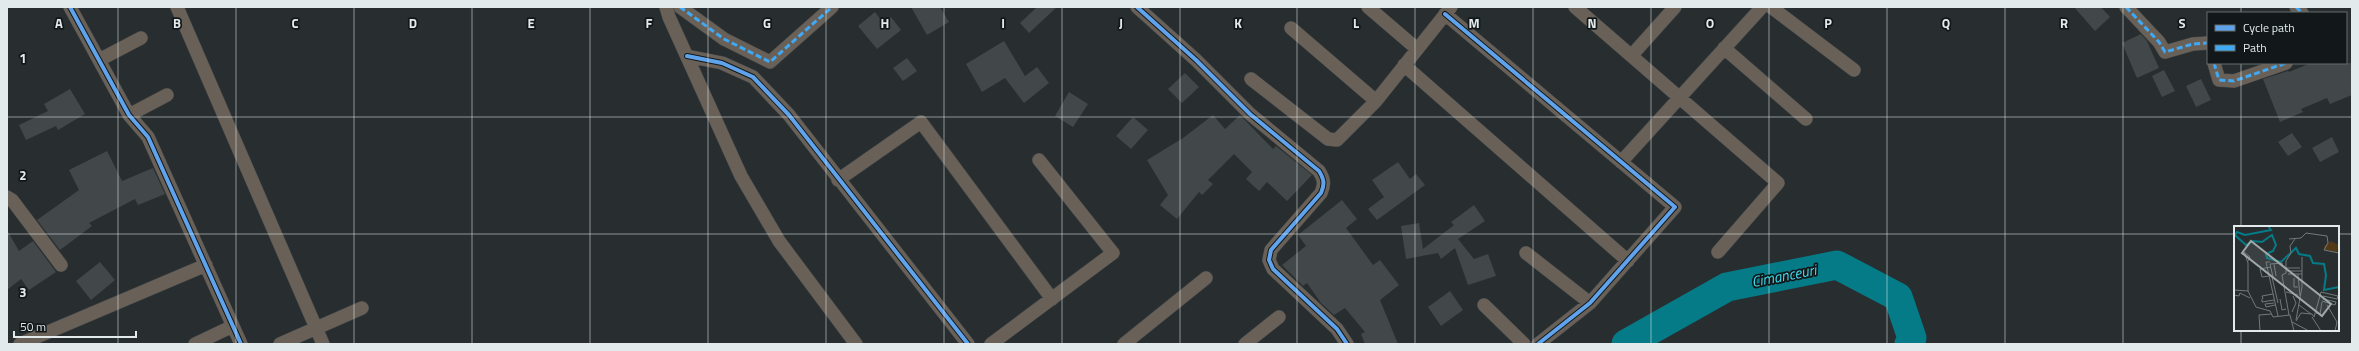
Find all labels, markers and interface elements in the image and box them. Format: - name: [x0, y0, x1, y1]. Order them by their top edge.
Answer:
- legend: [2207, 12, 2347, 64]
- text: A: [55, 13, 63, 33]
- text: B: [173, 13, 181, 33]
- text: C: [291, 13, 299, 33]
- text: D: [409, 13, 417, 33]
- text: E: [527, 13, 535, 33]
- text: F: [646, 13, 653, 33]
- text: G: [763, 13, 771, 33]
- text: H: [881, 13, 889, 33]
- text: I: [1001, 13, 1005, 33]
- text: J: [1119, 13, 1123, 33]
- text: K: [1234, 13, 1242, 33]
- text: L: [1353, 13, 1359, 33]
- text: M: [1468, 13, 1480, 33]
- text: N: [1587, 13, 1597, 33]
- text: O: [1706, 13, 1714, 33]
- text: P: [1824, 13, 1832, 33]
- text: Q: [1942, 13, 1950, 33]
- text: R: [2060, 13, 2068, 33]
- text: S: [2178, 13, 2186, 33]
- text: Cycle path: [2243, 18, 2295, 37]
- text: Path: [2243, 38, 2267, 57]
- text: 1: [19, 48, 27, 68]
- text: 2: [19, 165, 27, 185]
- inset map: [2234, 226, 2339, 331]
- water label: Cimanceuri: [1750, 258, 1820, 293]
- text: 3: [19, 282, 27, 302]
- scale bar: [14, 313, 136, 339]
- text: 50 m: [20, 317, 46, 336]

